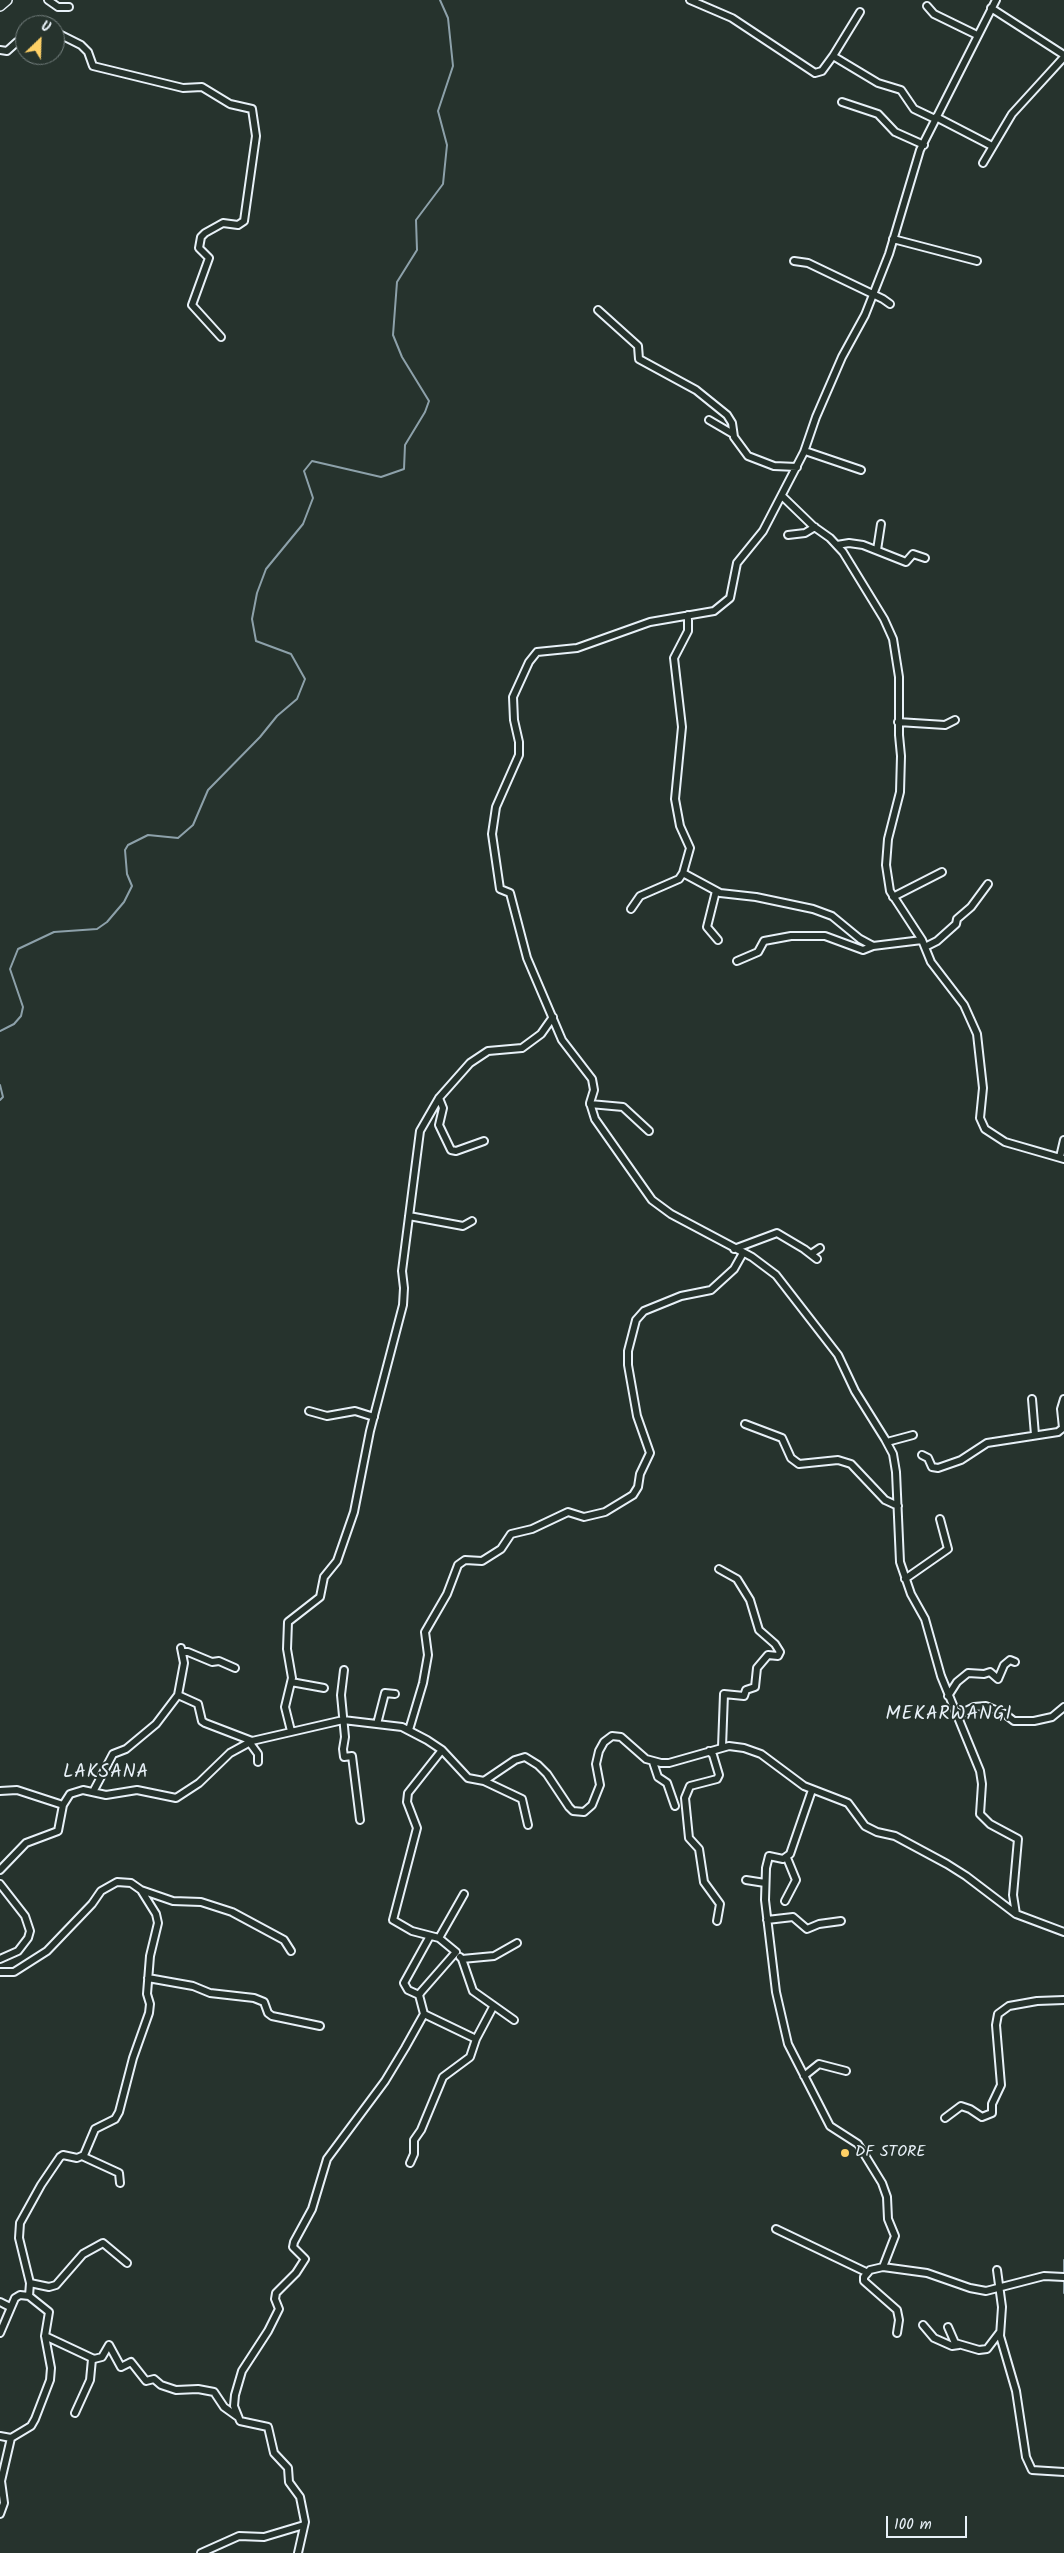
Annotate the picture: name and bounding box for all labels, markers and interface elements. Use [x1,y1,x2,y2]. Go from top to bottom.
north arrow [15,15,65,65]
text: U [37,15,54,39]
district label: MEKARWANGI [884,1705,1014,1727]
district label: LAKSANA [62,1763,150,1785]
place label: DF STORE [855,2143,926,2163]
marker: DF STORE [839,2147,851,2159]
scale bar [889,2506,970,2538]
text: 100 m [894,2513,932,2537]

